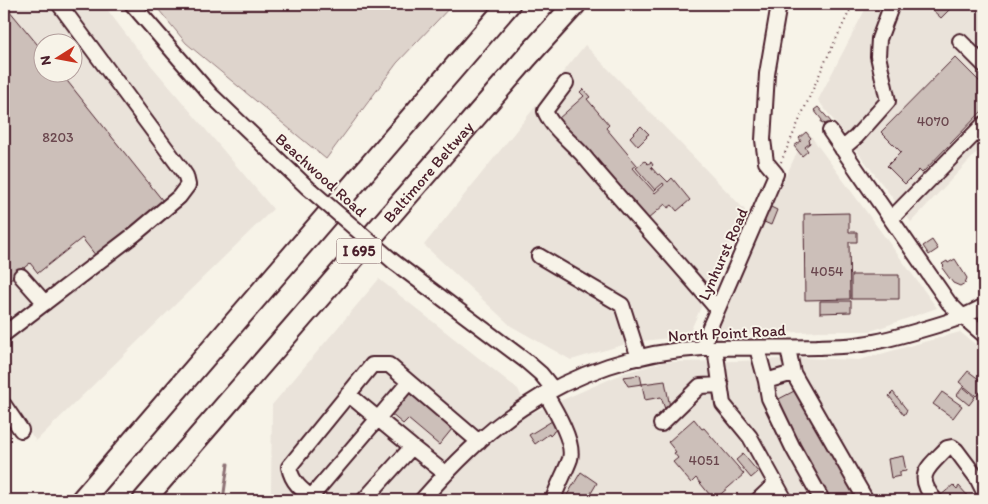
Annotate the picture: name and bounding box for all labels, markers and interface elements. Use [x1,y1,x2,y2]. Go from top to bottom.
north arrow [32,32,82,82]
text: N [36,54,55,67]
house number: 4070 [917,113,949,130]
street label: Baltimore Beltway [379,117,477,226]
house number: 8203 [42,129,74,146]
street label: Beachwood Road [272,129,371,221]
street label: Lynhurst Road [694,205,752,303]
road number: I 695 [336,238,382,264]
house number: 4054 [811,263,844,280]
street label: North Point Road [668,320,787,346]
house number: 4051 [689,452,720,469]

